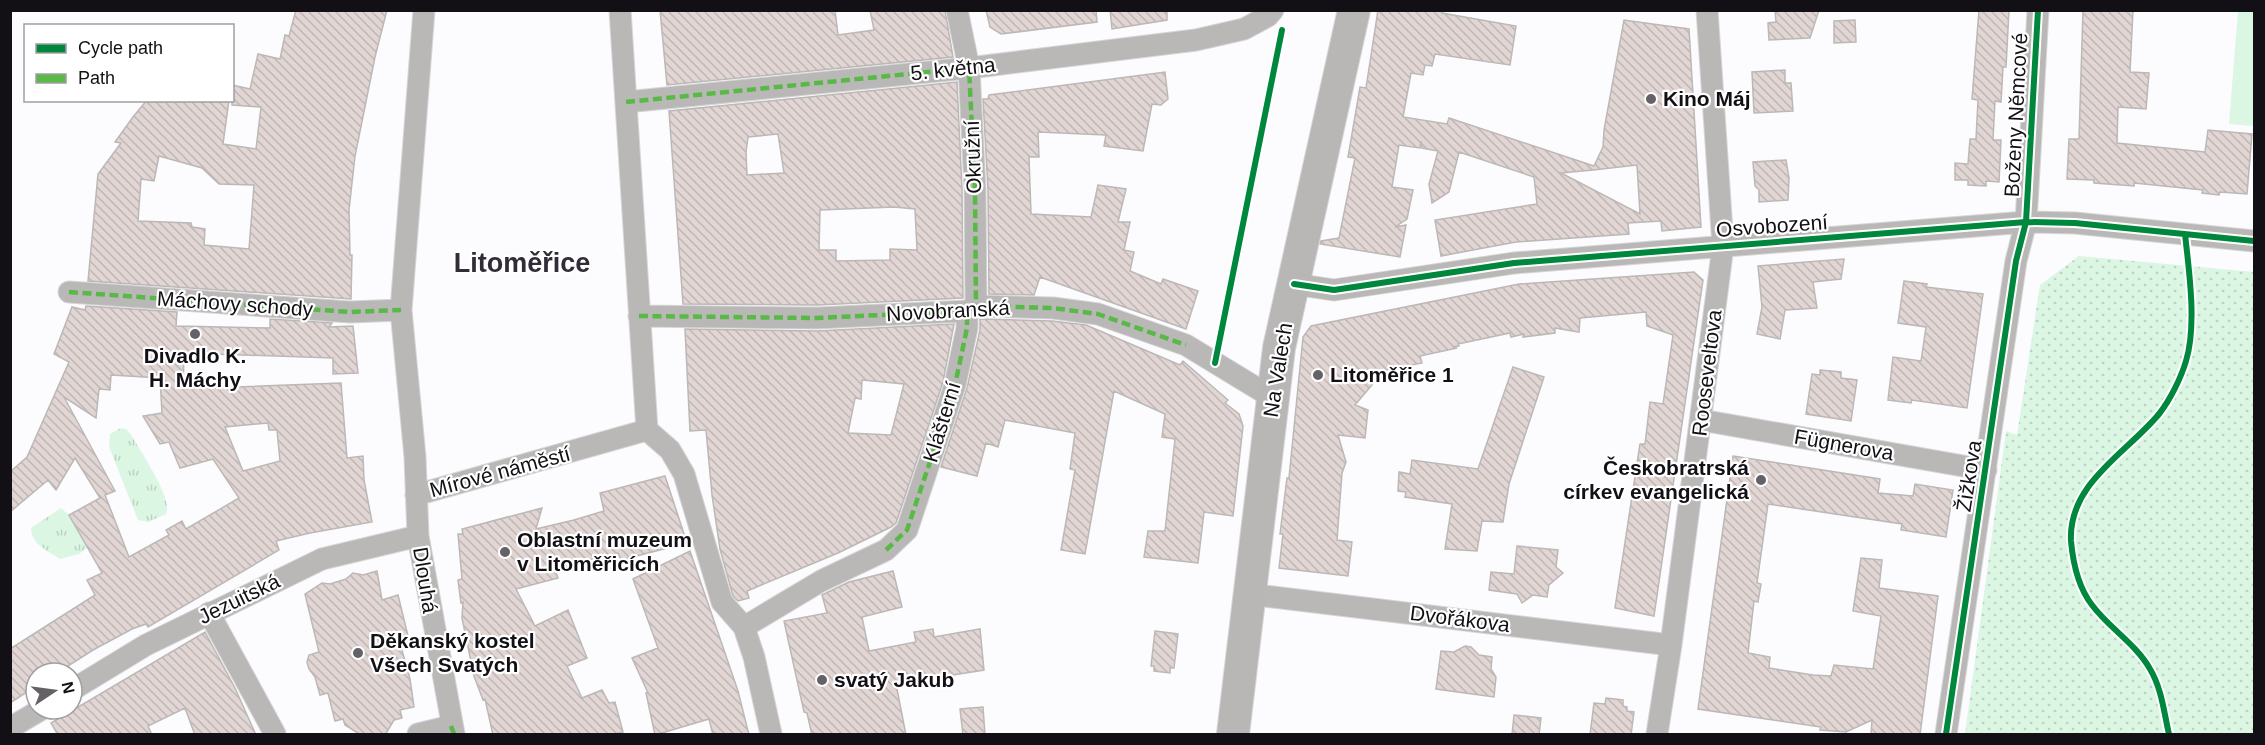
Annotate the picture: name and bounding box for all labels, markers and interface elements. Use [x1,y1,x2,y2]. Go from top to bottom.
legend [24,24,234,102]
street label: Boženy Němcové [2000,32,2031,198]
text: Cycle path [78,38,163,58]
street label: 5. května [909,53,997,84]
text: Path [78,68,115,88]
place label: Kino Máj [1663,87,1751,110]
marker: Kino Máj [1644,92,1658,106]
street label: Okružní [960,120,985,194]
street label: Osvobození [1715,210,1829,241]
district label: Litoměřice [454,248,590,278]
street label: Máchovy schody [156,287,314,320]
street label: Novobranská [886,296,1011,325]
street label: Rooseveltova [1687,308,1726,437]
street label: Na Valech [1259,321,1296,419]
marker: Divadlo K. H. Máchy [188,327,202,341]
place label: Divadlo K. H. Máchy [144,344,246,391]
place label: Litoměřice 1 [1330,363,1454,386]
marker: Litoměřice 1 [1311,368,1325,382]
street label: Klášterní [918,379,965,465]
street label: Fügnerova [1793,424,1896,465]
street label: Žižkova [1951,438,1986,513]
street label: Mírové náměstí [427,442,573,501]
place label: Českobratrská církev evangelická [1563,456,1749,503]
marker: Českobratrská církev evangelická [1754,473,1768,487]
place label: Oblastní muzeum v Litoměřicích [517,528,692,575]
street label: Dlouhá [409,545,442,615]
marker: Oblastní muzeum v Litoměřicích [498,545,512,559]
street label: Jezuitská [194,569,283,628]
street label: Dvořákova [1409,601,1512,636]
place label: Děkanský kostel Všech Svatých [370,629,535,676]
marker: Děkanský kostel Všech Svatých [351,646,365,660]
north arrow [24,661,84,721]
place label: svatý Jakub [834,668,954,691]
marker: svatý Jakub [815,673,829,687]
text: N [59,680,78,695]

